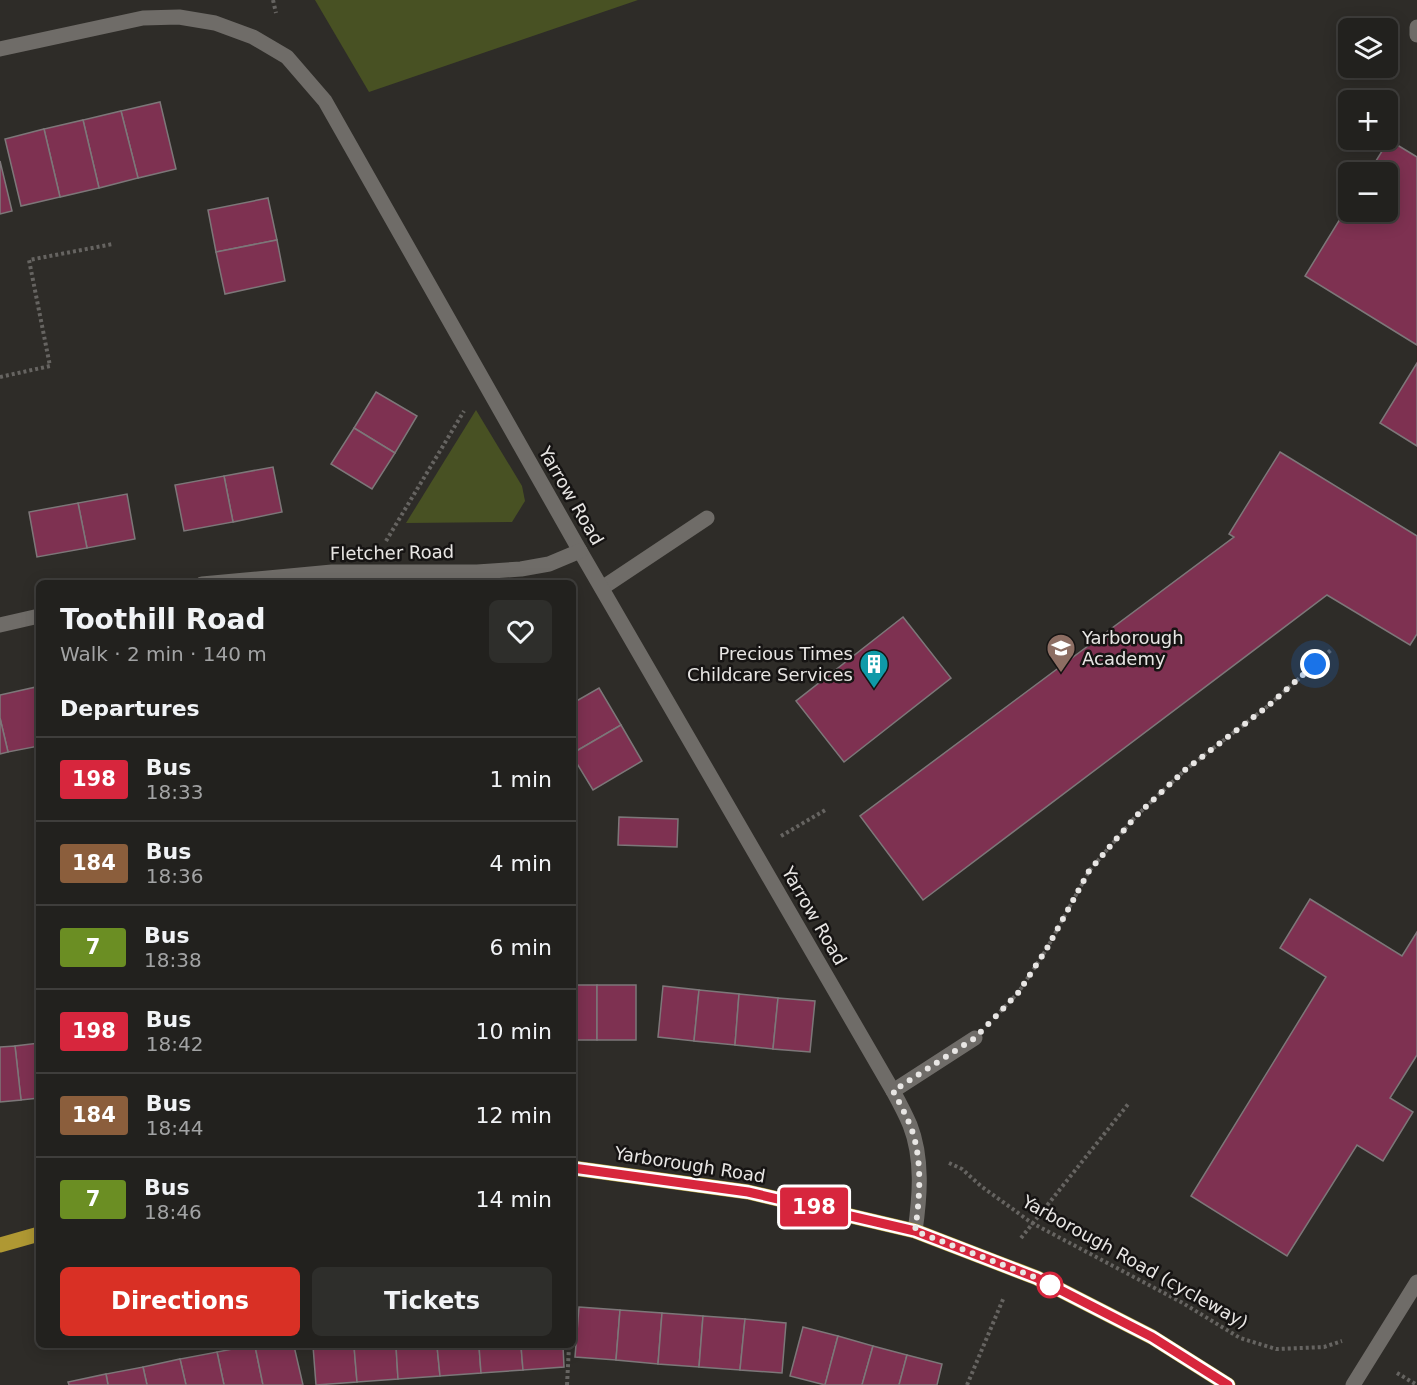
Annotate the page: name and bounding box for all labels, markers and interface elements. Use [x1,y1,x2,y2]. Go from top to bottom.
map controls [1338,18,1398,222]
button: layers [1338,18,1398,78]
button: + [1338,90,1398,150]
button: − [1338,162,1398,222]
street label: Yarrow Road [534,442,608,549]
street label: Fletcher Road [330,541,454,564]
button: heart [489,600,552,663]
text: Toothill Road [60,603,265,636]
place label: Yarborough Academy [1081,627,1184,669]
school or university icon: Yarborough Academy [1045,632,1077,674]
text: Walk · 2 min · 140 m [60,642,267,666]
place label: Precious Times Childcare Services [687,643,853,685]
building icon: Precious Times Childcare Services [858,648,890,690]
your location [1300,649,1330,679]
text: Departures [60,696,200,721]
text: Bus [146,755,191,780]
text: 198 [72,767,116,791]
text: 1 min [490,767,552,792]
text: 18:33 [146,780,203,804]
text: Bus [146,839,191,864]
text: 184 [72,851,116,875]
text: 4 min [490,851,552,876]
street label: Yarrow Road [777,862,851,969]
text: 18:36 [146,864,203,888]
text: Bus [144,923,190,948]
text: 7 [86,935,100,959]
text: 6 min [490,935,552,960]
text: 18:38 [144,948,202,972]
text: Bus [146,1007,191,1032]
text: 198 [72,1019,116,1043]
text: 10 min [476,1019,552,1044]
text: 18:42 [146,1032,203,1056]
text: Bus [146,1091,191,1116]
text: 184 [72,1103,116,1127]
text: 12 min [476,1103,552,1128]
text: 18:44 [146,1116,203,1140]
street label: Yarborough Road [612,1142,767,1187]
text: Bus [144,1175,190,1200]
text: 7 [86,1187,100,1211]
text: 14 min [476,1187,552,1212]
line badge: 198 [780,1188,848,1226]
street label: Yarborough Road (cycleway) [1018,1190,1252,1333]
text: 198 [792,1195,836,1219]
text: 18:46 [144,1200,202,1224]
button: Directions [60,1267,300,1336]
button: Tickets [312,1267,552,1336]
unlabelled marker [1037,1272,1063,1298]

